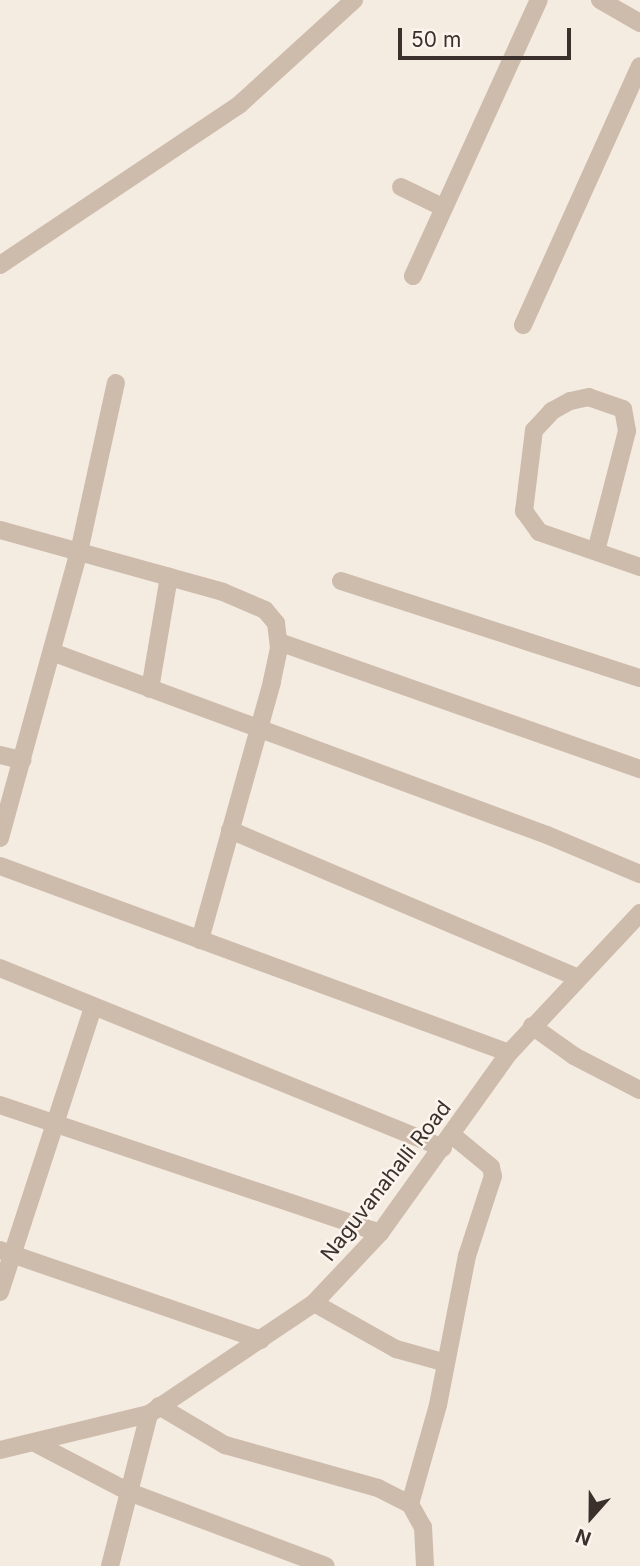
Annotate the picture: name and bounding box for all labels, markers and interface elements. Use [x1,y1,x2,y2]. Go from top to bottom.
scale bar [402,14,575,58]
text: 50 m [411,27,461,52]
street label: Naguvanahalli Road [316,1096,456,1266]
north arrow [556,1482,626,1552]
text: N [572,1524,594,1550]

